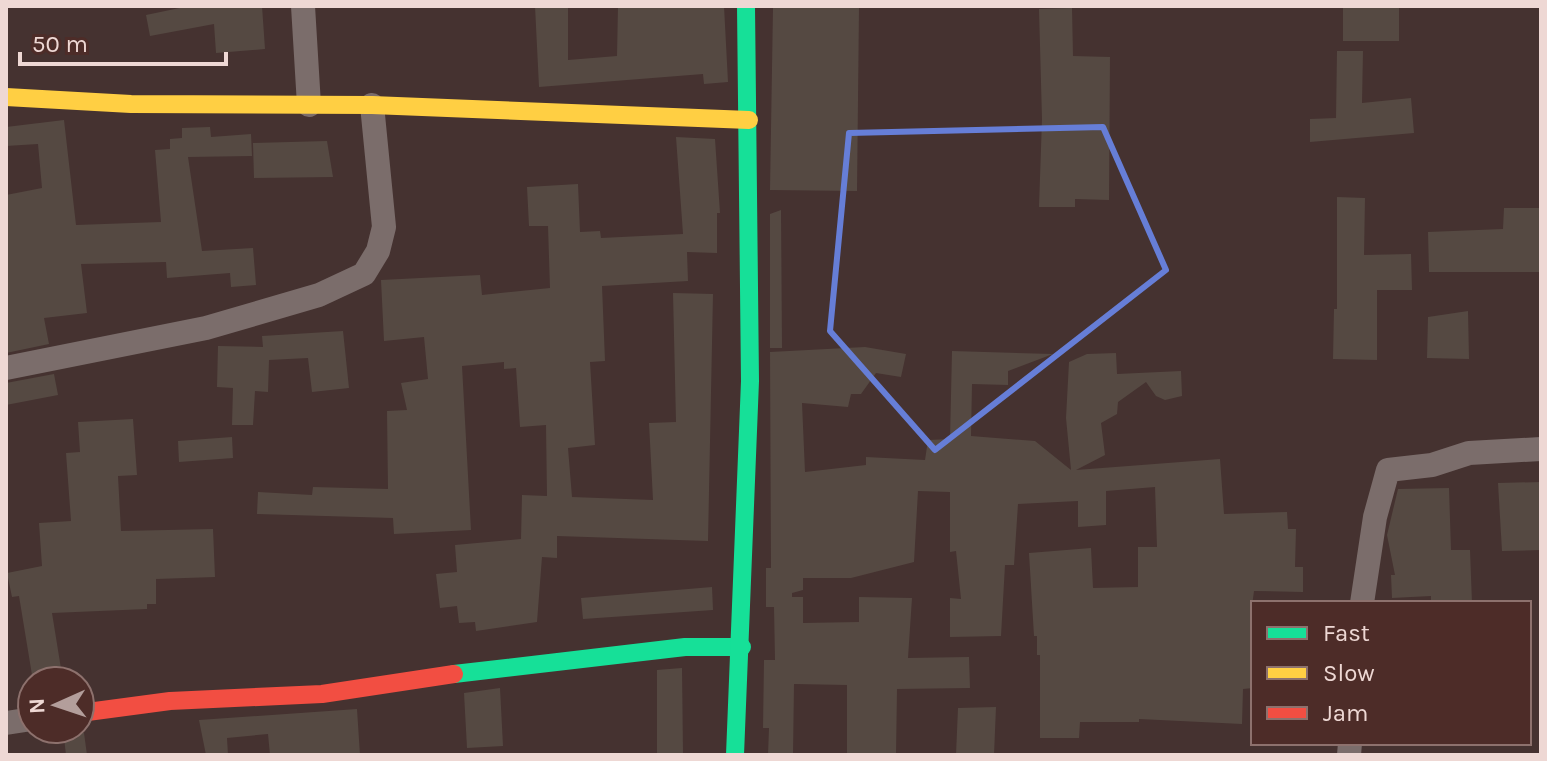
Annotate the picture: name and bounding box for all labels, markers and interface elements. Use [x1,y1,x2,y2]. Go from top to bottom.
scale bar [20,16,226,66]
text: 50 m [32,30,88,58]
legend [1251,601,1531,745]
text: Fast [1323,619,1370,647]
text: Slow [1323,659,1375,687]
north arrow [16,665,96,745]
text: N [24,697,50,715]
text: Jam [1323,699,1368,727]

